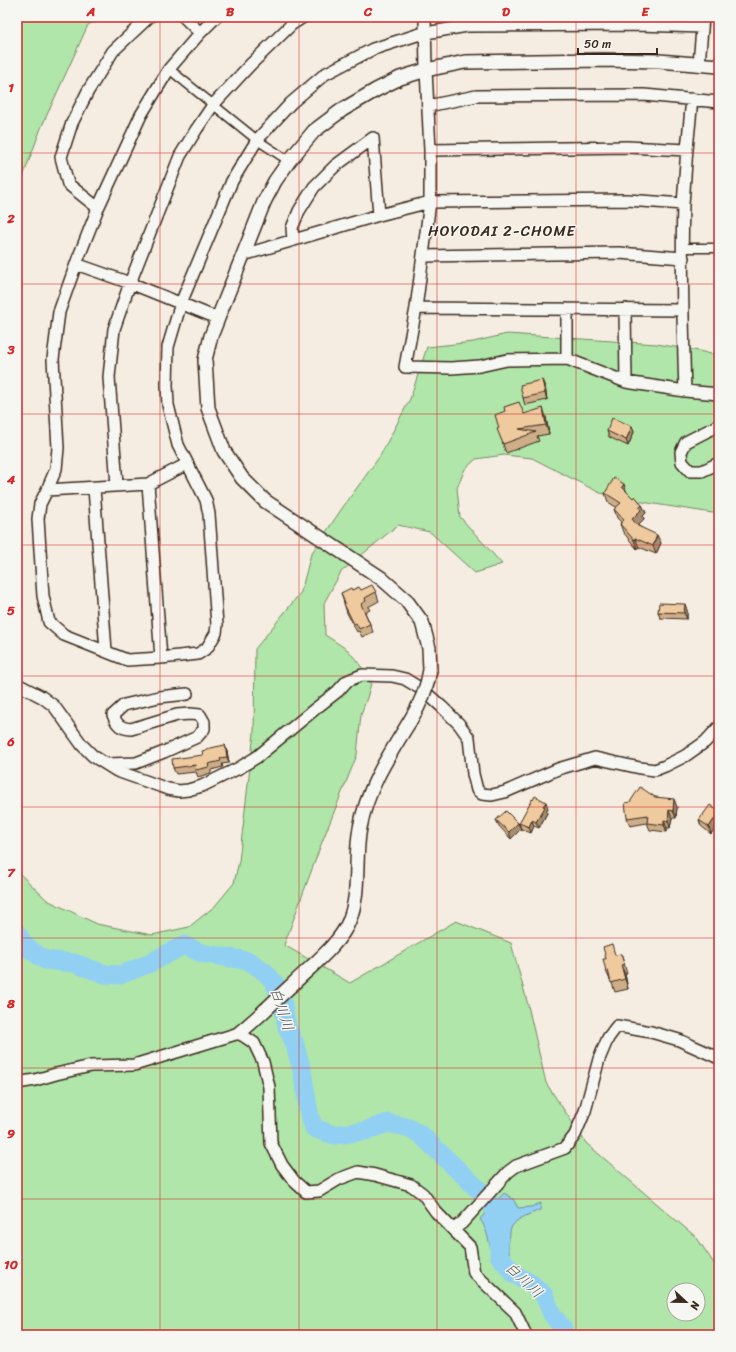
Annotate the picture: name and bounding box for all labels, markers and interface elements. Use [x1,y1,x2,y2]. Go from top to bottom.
text: A [86,0,95,23]
text: B [226,0,235,23]
text: C [363,0,373,23]
text: D [502,0,510,23]
text: E [641,0,650,23]
scale bar [578,30,657,56]
text: 50 m [584,33,611,55]
text: 1 [8,76,14,99]
text: 2 [6,207,15,230]
district label: HOYODAI 2-CHOME [428,218,577,244]
text: 3 [6,338,15,361]
text: 4 [6,468,16,491]
text: 5 [7,599,15,622]
text: 6 [6,730,15,753]
text: 7 [7,861,16,884]
water label: 白川川 [263,984,301,1034]
text: 8 [6,992,15,1015]
text: 9 [7,1122,15,1145]
text: 10 [4,1253,18,1276]
water label: 白川川 [499,1255,549,1305]
north arrow [666,1282,706,1322]
text: N [684,1298,705,1313]

